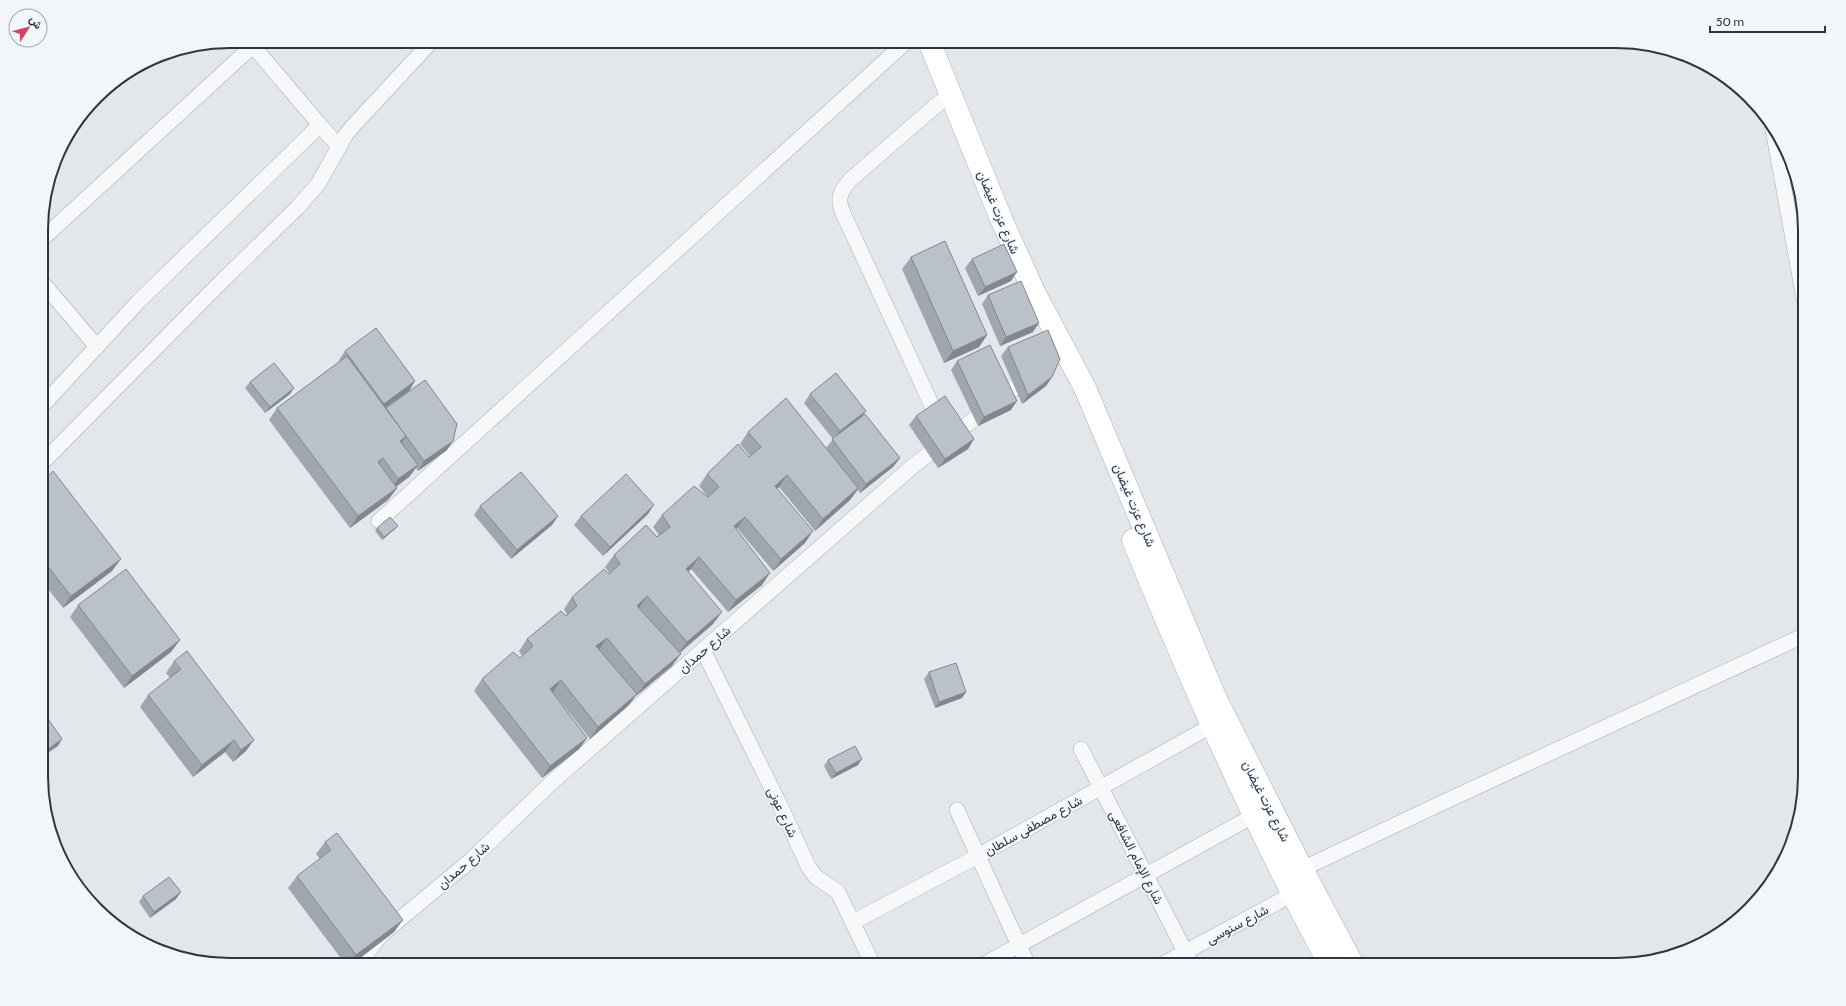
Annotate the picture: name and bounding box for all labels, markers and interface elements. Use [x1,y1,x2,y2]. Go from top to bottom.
north arrow [8,8,48,48]
scale bar [1710,8,1825,34]
text: ش [27,13,46,32]
text: 50 m [1716,14,1744,29]
street label: شارع عزت غيضان [972,168,1024,257]
street label: شارع عزت غيضان [1108,461,1160,550]
street label: شارع حمدان [675,622,735,678]
street label: شارع عزت غيضان [1238,758,1294,845]
street label: شارع عونى [763,784,802,841]
street label: شارع مصطفى سلطان [981,792,1086,860]
street label: شارع الإمام الشافعى [1105,807,1168,908]
street label: شارع حمدان [434,838,494,894]
street label: شارع سنوسى [1203,901,1272,949]

